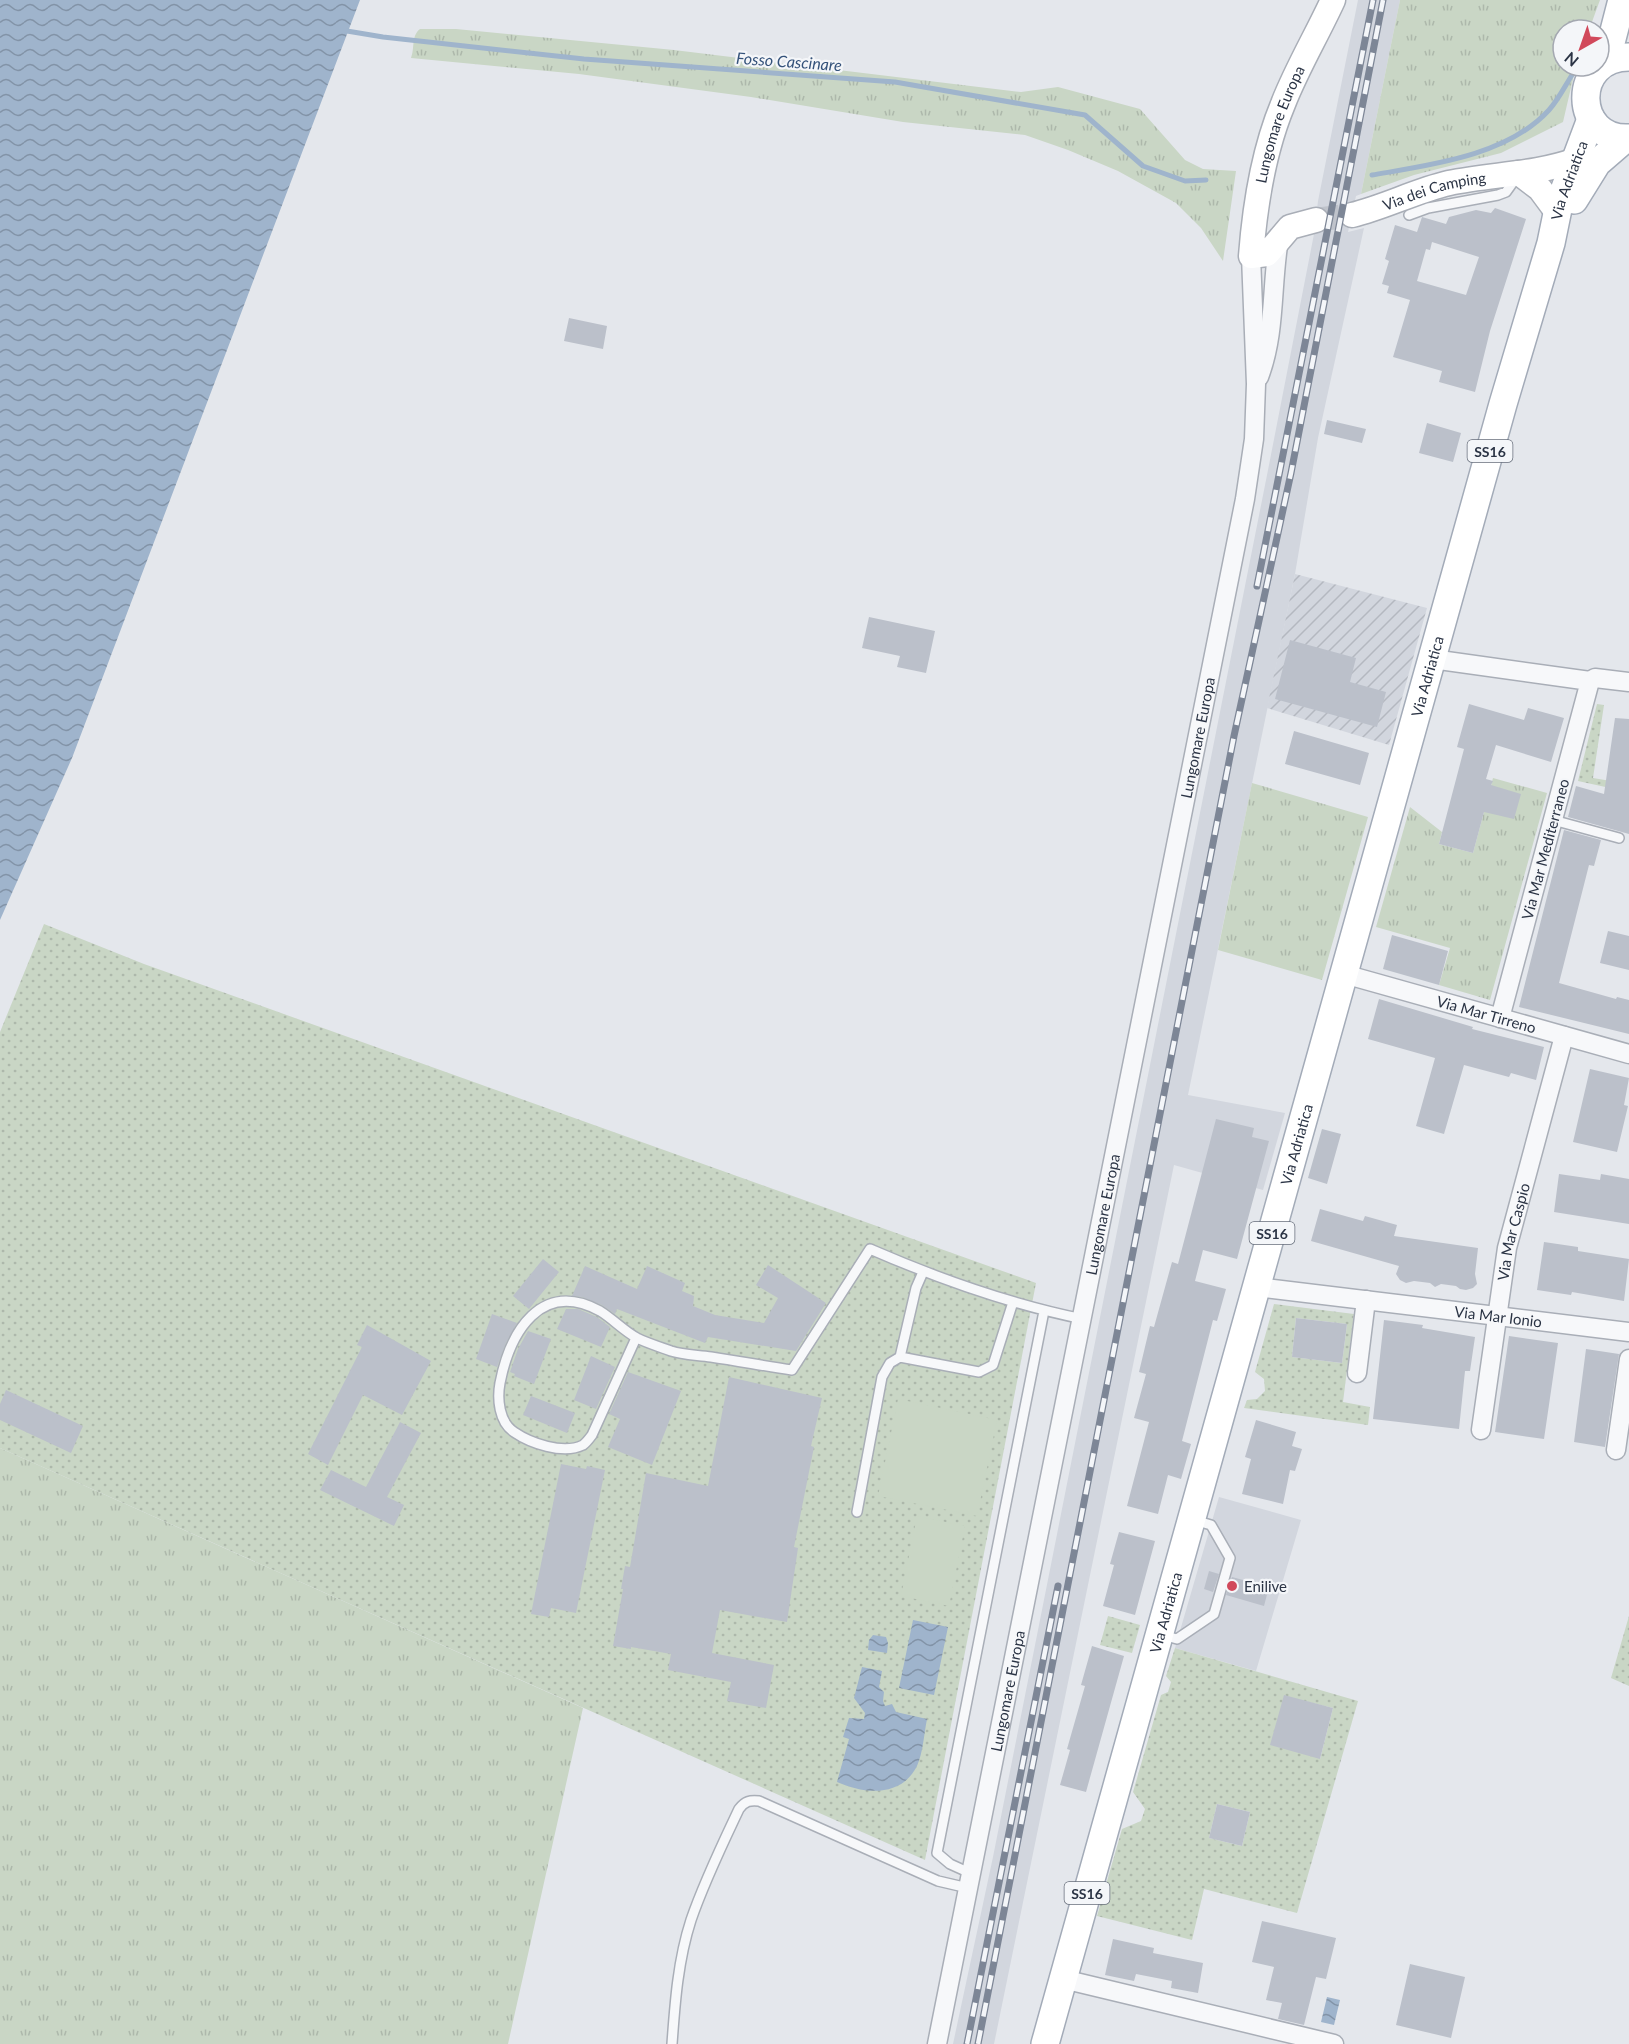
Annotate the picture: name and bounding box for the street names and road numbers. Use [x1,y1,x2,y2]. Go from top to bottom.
street label: Lungomare Europa [1251,63,1308,184]
street label: Via Adriatica [1547,138,1591,222]
street label: Via dei Camping [1380,168,1487,214]
road number: SS16 [1468,440,1512,462]
street label: Via Adriatica [1407,634,1447,719]
street label: Lungomare Europa [1177,676,1218,800]
street label: Via Mar Mediterraneo [1518,777,1572,921]
street label: Via Mar Tirreno [1435,991,1538,1037]
street label: Via Adriatica [1276,1102,1316,1187]
street label: Lungomare Europa [1082,1152,1123,1277]
street label: Via Mar Caspio [1493,1181,1533,1282]
road number: SS16 [1250,1222,1294,1244]
street label: Via Mar Ionio [1453,1302,1543,1330]
street label: Via Adriatica [1146,1570,1185,1655]
street label: Lungomare Europa [987,1629,1028,1753]
road number: SS16 [1064,1882,1110,1904]

